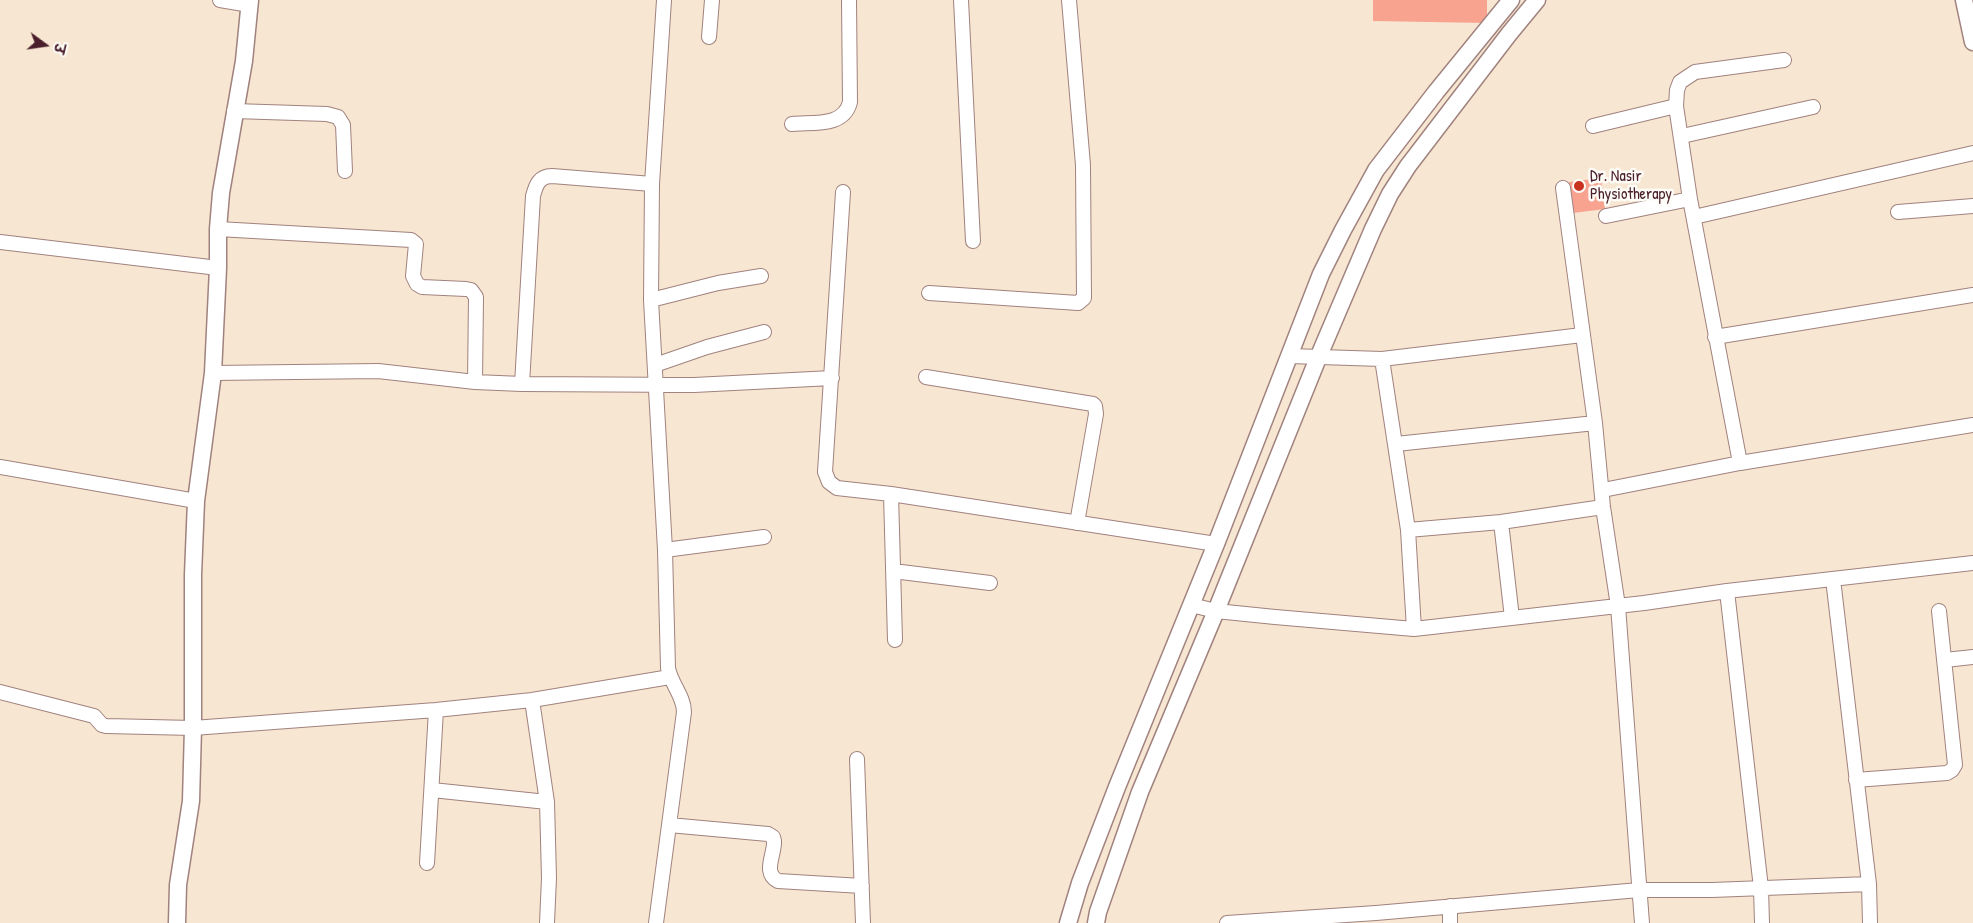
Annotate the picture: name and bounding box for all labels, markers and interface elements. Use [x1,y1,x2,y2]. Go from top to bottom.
north arrow [20,20,70,70]
text: उ [50,42,70,56]
place label: Dr. Nasir Physiotherapy [1590,167,1672,205]
marker: Dr. Nasir Physiotherapy [1572,179,1586,193]

